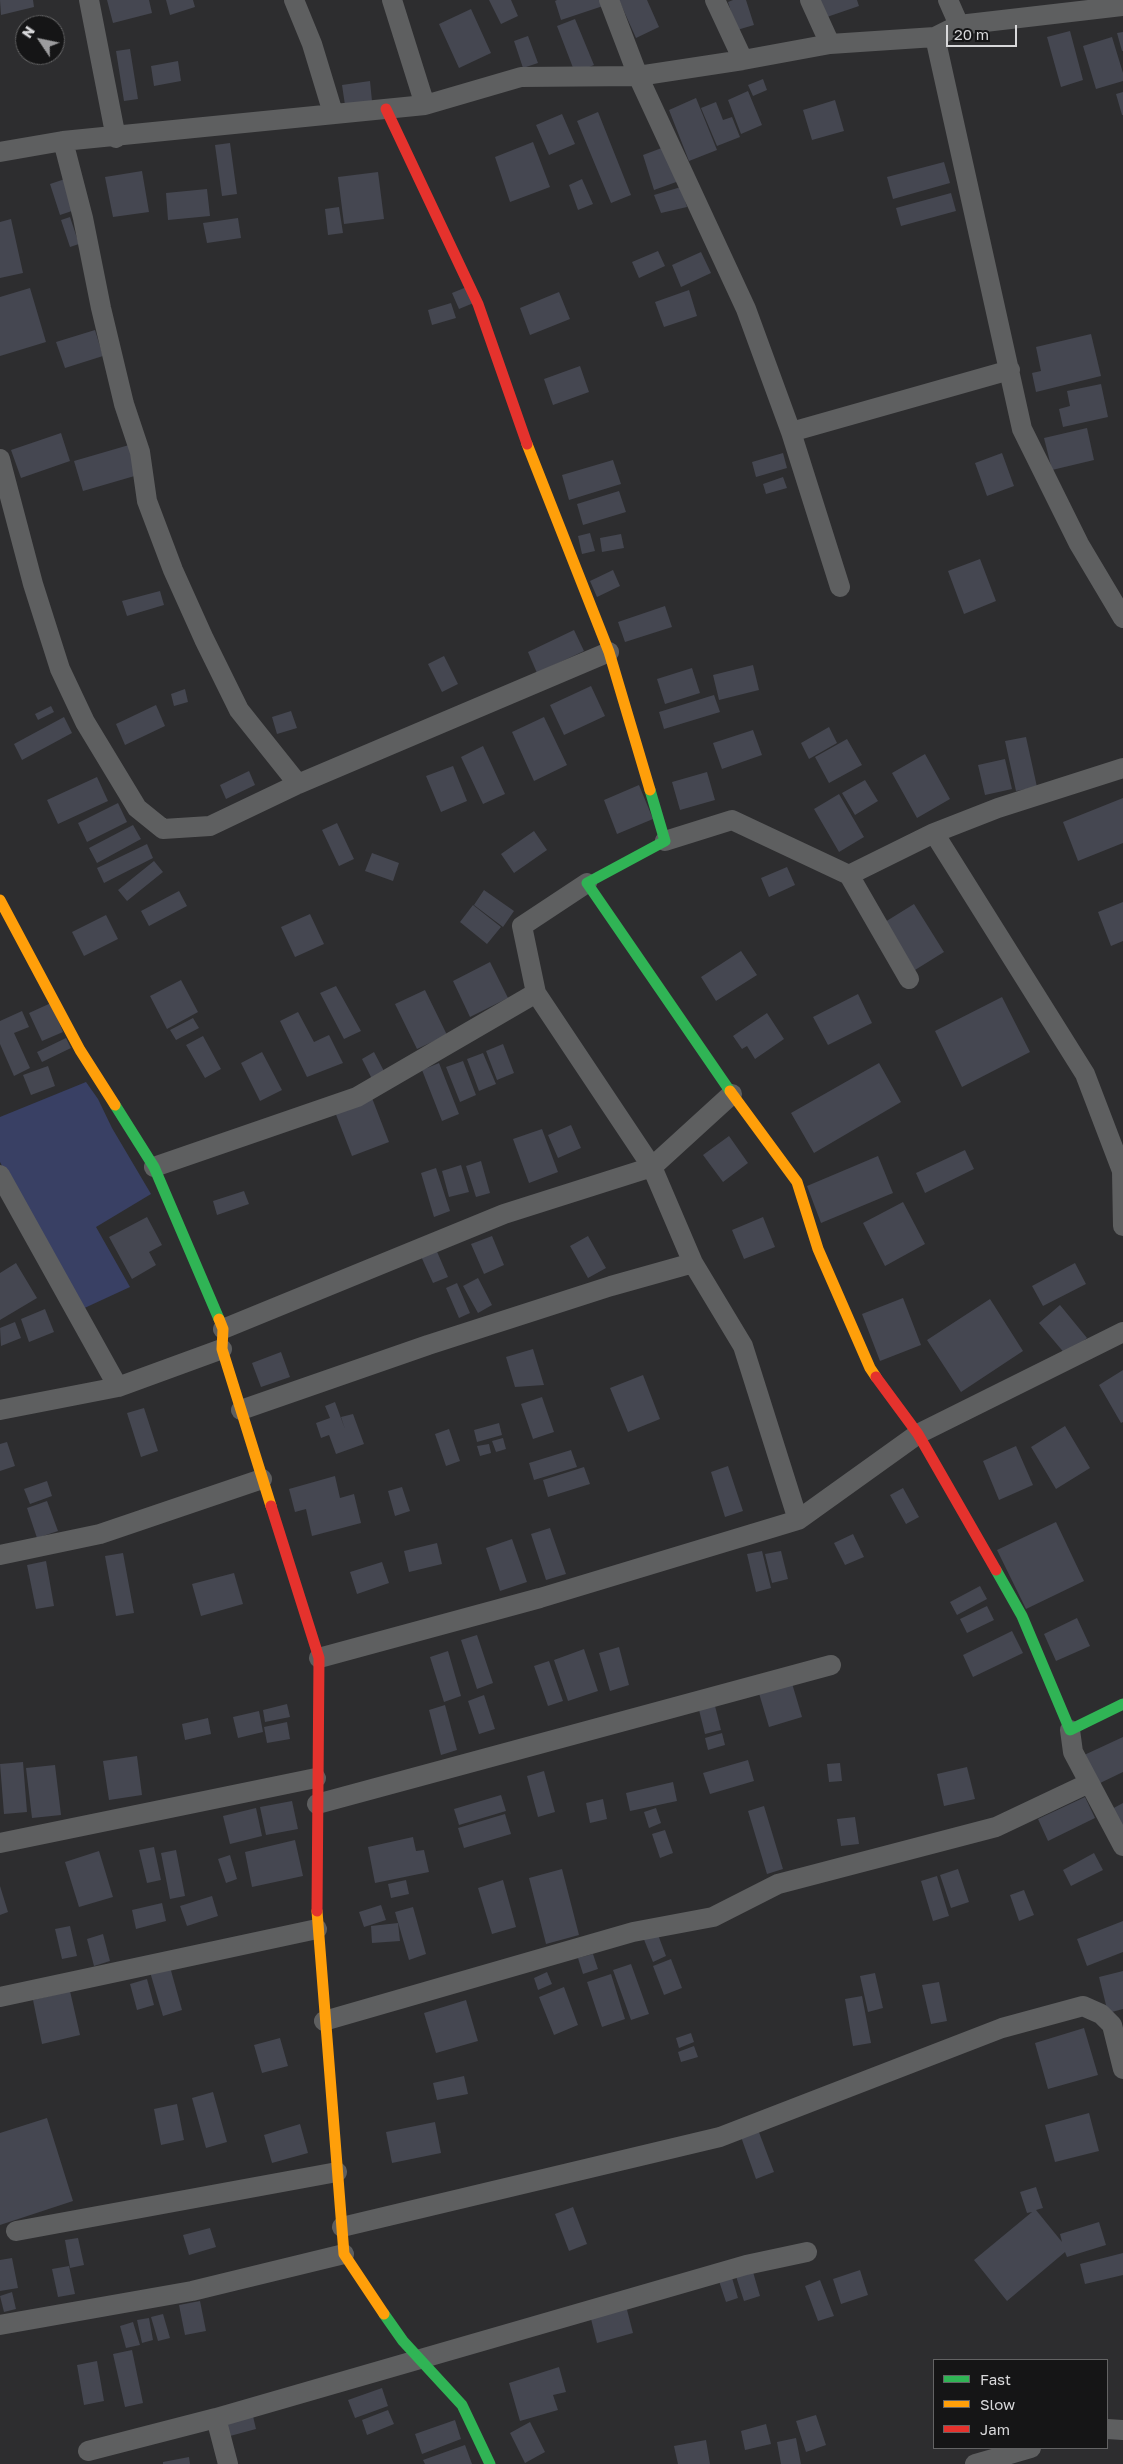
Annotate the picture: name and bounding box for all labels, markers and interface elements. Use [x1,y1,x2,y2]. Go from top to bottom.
north arrow [15,15,65,65]
scale bar [948,15,1019,47]
text: N [18,23,38,41]
text: 20 m [954,25,989,43]
legend [933,2359,1108,2449]
text: Fast [980,2370,1011,2388]
text: Slow [980,2395,1015,2413]
text: Jam [980,2420,1010,2438]

